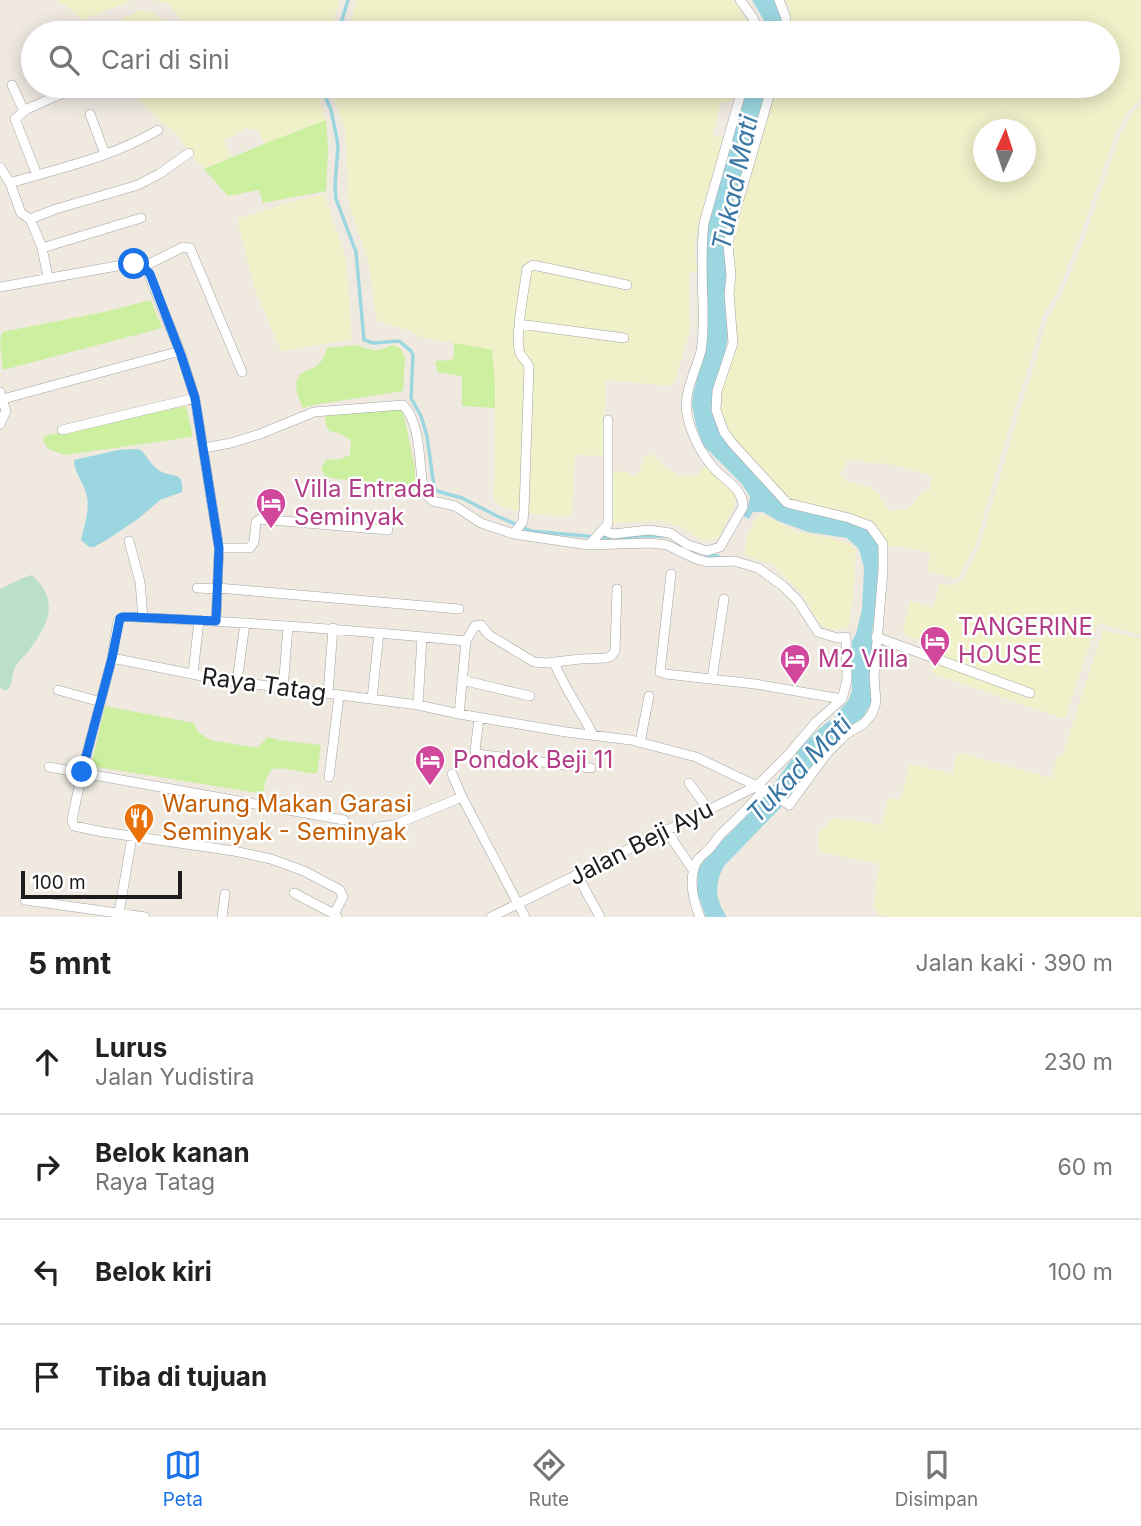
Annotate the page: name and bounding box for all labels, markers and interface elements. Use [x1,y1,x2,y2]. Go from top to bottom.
search box [21,21,1120,98]
icon: search [45,41,83,79]
text: Cari di sini [101,44,230,75]
water label: Tukad Mati [705,112,764,253]
north arrow [973,119,1036,182]
route start [118,248,149,279]
place label: Villa Entrada Seminyak [294,474,435,531]
hotel icon: Villa Entrada Seminyak [254,486,288,530]
place label: TANGERINE HOUSE [958,612,1093,669]
hotel icon: TANGERINE HOUSE [918,624,952,668]
hotel icon: M2 Villa [778,642,812,686]
place label: M2 Villa [818,644,909,673]
street label: Raya Tatag [200,661,328,708]
water label: Tukad Mati [740,708,858,829]
hotel icon: Pondok Beji 11 [413,743,447,787]
place label: Pondok Beji 11 [453,745,613,774]
route end [66,756,97,787]
place label: Warung Makan Garasi Seminyak - Seminyak [162,789,412,846]
street label: Jalan Beji Ayu [564,794,718,891]
restaurant icon: Warung Makan Garasi Seminyak - Seminyak [122,801,156,845]
scale bar [21,868,182,900]
text: 100 m [32,871,86,894]
text: 5 mnt [28,945,111,981]
text: Jalan kaki · 390 m [916,949,1113,977]
text: Lurus [95,1032,167,1063]
icon: ahead [28,1043,66,1081]
text: 230 m [1044,1048,1113,1076]
text: Jalan Yudistira [95,1063,254,1091]
text: Belok kanan [95,1137,250,1168]
icon: right [28,1148,66,1186]
text: 60 m [1058,1153,1113,1181]
text: Raya Tatag [95,1168,215,1196]
icon: left [28,1253,66,1291]
text: Belok kiri [95,1256,212,1287]
text: 100 m [1048,1258,1113,1286]
icon: arrive [28,1358,66,1396]
text: Tiba di tujuan [95,1361,267,1392]
tab: Peta [163,1446,203,1511]
tab: Rute [529,1446,569,1511]
tab: Disimpan [895,1446,978,1511]

